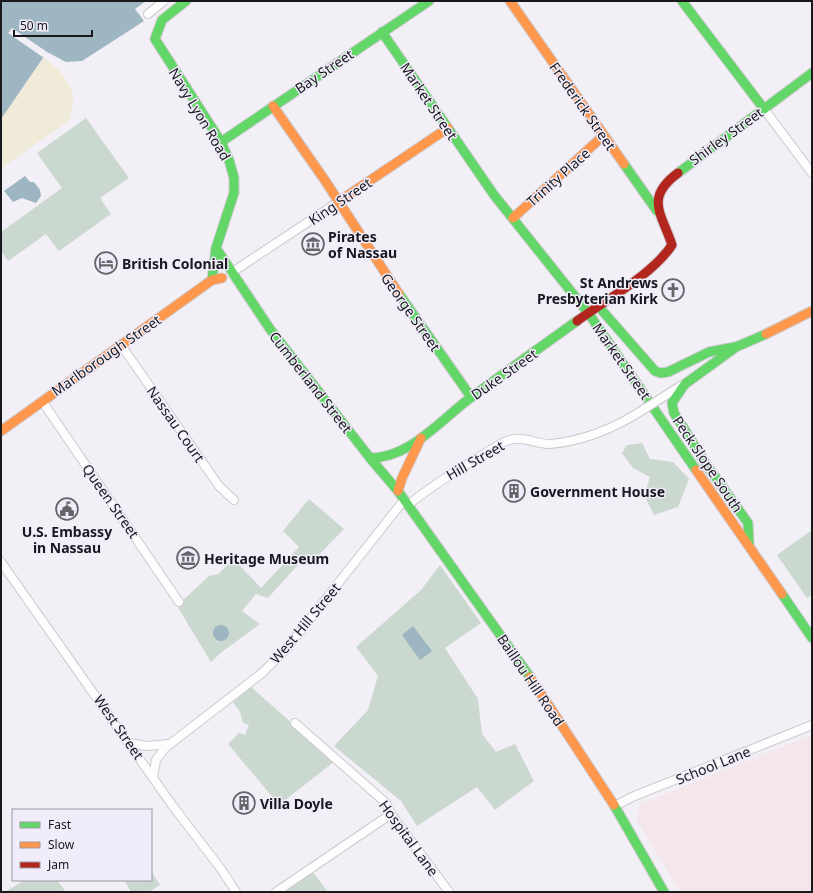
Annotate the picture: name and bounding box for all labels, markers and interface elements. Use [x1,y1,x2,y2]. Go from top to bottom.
scale bar [14,12,92,38]
text: 50 m [20,17,48,34]
street label: Bay Street [291,44,357,98]
street label: Frederick Street [546,58,620,154]
street label: Market Street [396,59,462,143]
street label: Navy Lyon Road [165,64,235,164]
street label: Shirley Street [685,103,767,169]
street label: Trinity Place [522,143,594,211]
street label: King Street [305,173,375,229]
place label: Pirates of Nassau [328,227,397,262]
museum icon: Pirates of Nassau [300,231,326,257]
hotel icon: British Colonial [93,250,119,276]
place label: British Colonial [122,254,228,273]
street label: George Street [377,269,445,355]
place label: St Andrews Presbyterian Kirk [537,273,658,308]
church icon: St Andrews Presbyterian Kirk [660,277,686,303]
street label: Marlborough Street [47,310,165,400]
street label: Market Street [589,319,655,403]
street label: Cumberland Street [265,327,357,437]
street label: Duke Street [467,344,541,404]
street label: Nassau Court [143,382,209,466]
street label: Peck Slope South [669,412,747,516]
street label: Hill Street [443,436,507,484]
street label: Queen Street [78,460,144,542]
building icon: Government House [501,478,527,504]
place label: Government House [530,482,665,501]
public building icon: U.S. Embassy in Nassau [54,496,80,522]
place label: U.S. Embassy in Nassau [22,522,112,557]
museum icon: Heritage Museum [175,545,201,571]
place label: Heritage Museum [204,549,329,568]
street label: West Hill Street [266,579,344,667]
street label: Baillou Hill Road [493,630,569,730]
street label: West Street [90,691,148,763]
street label: School Lane [673,741,753,789]
building icon: Villa Doyle [231,790,257,816]
place label: Villa Doyle [260,794,333,813]
street label: Hospital Lane [375,796,443,880]
legend [12,809,152,881]
text: Fast [48,816,72,833]
text: Slow [48,836,75,853]
text: Jam [47,856,69,873]

